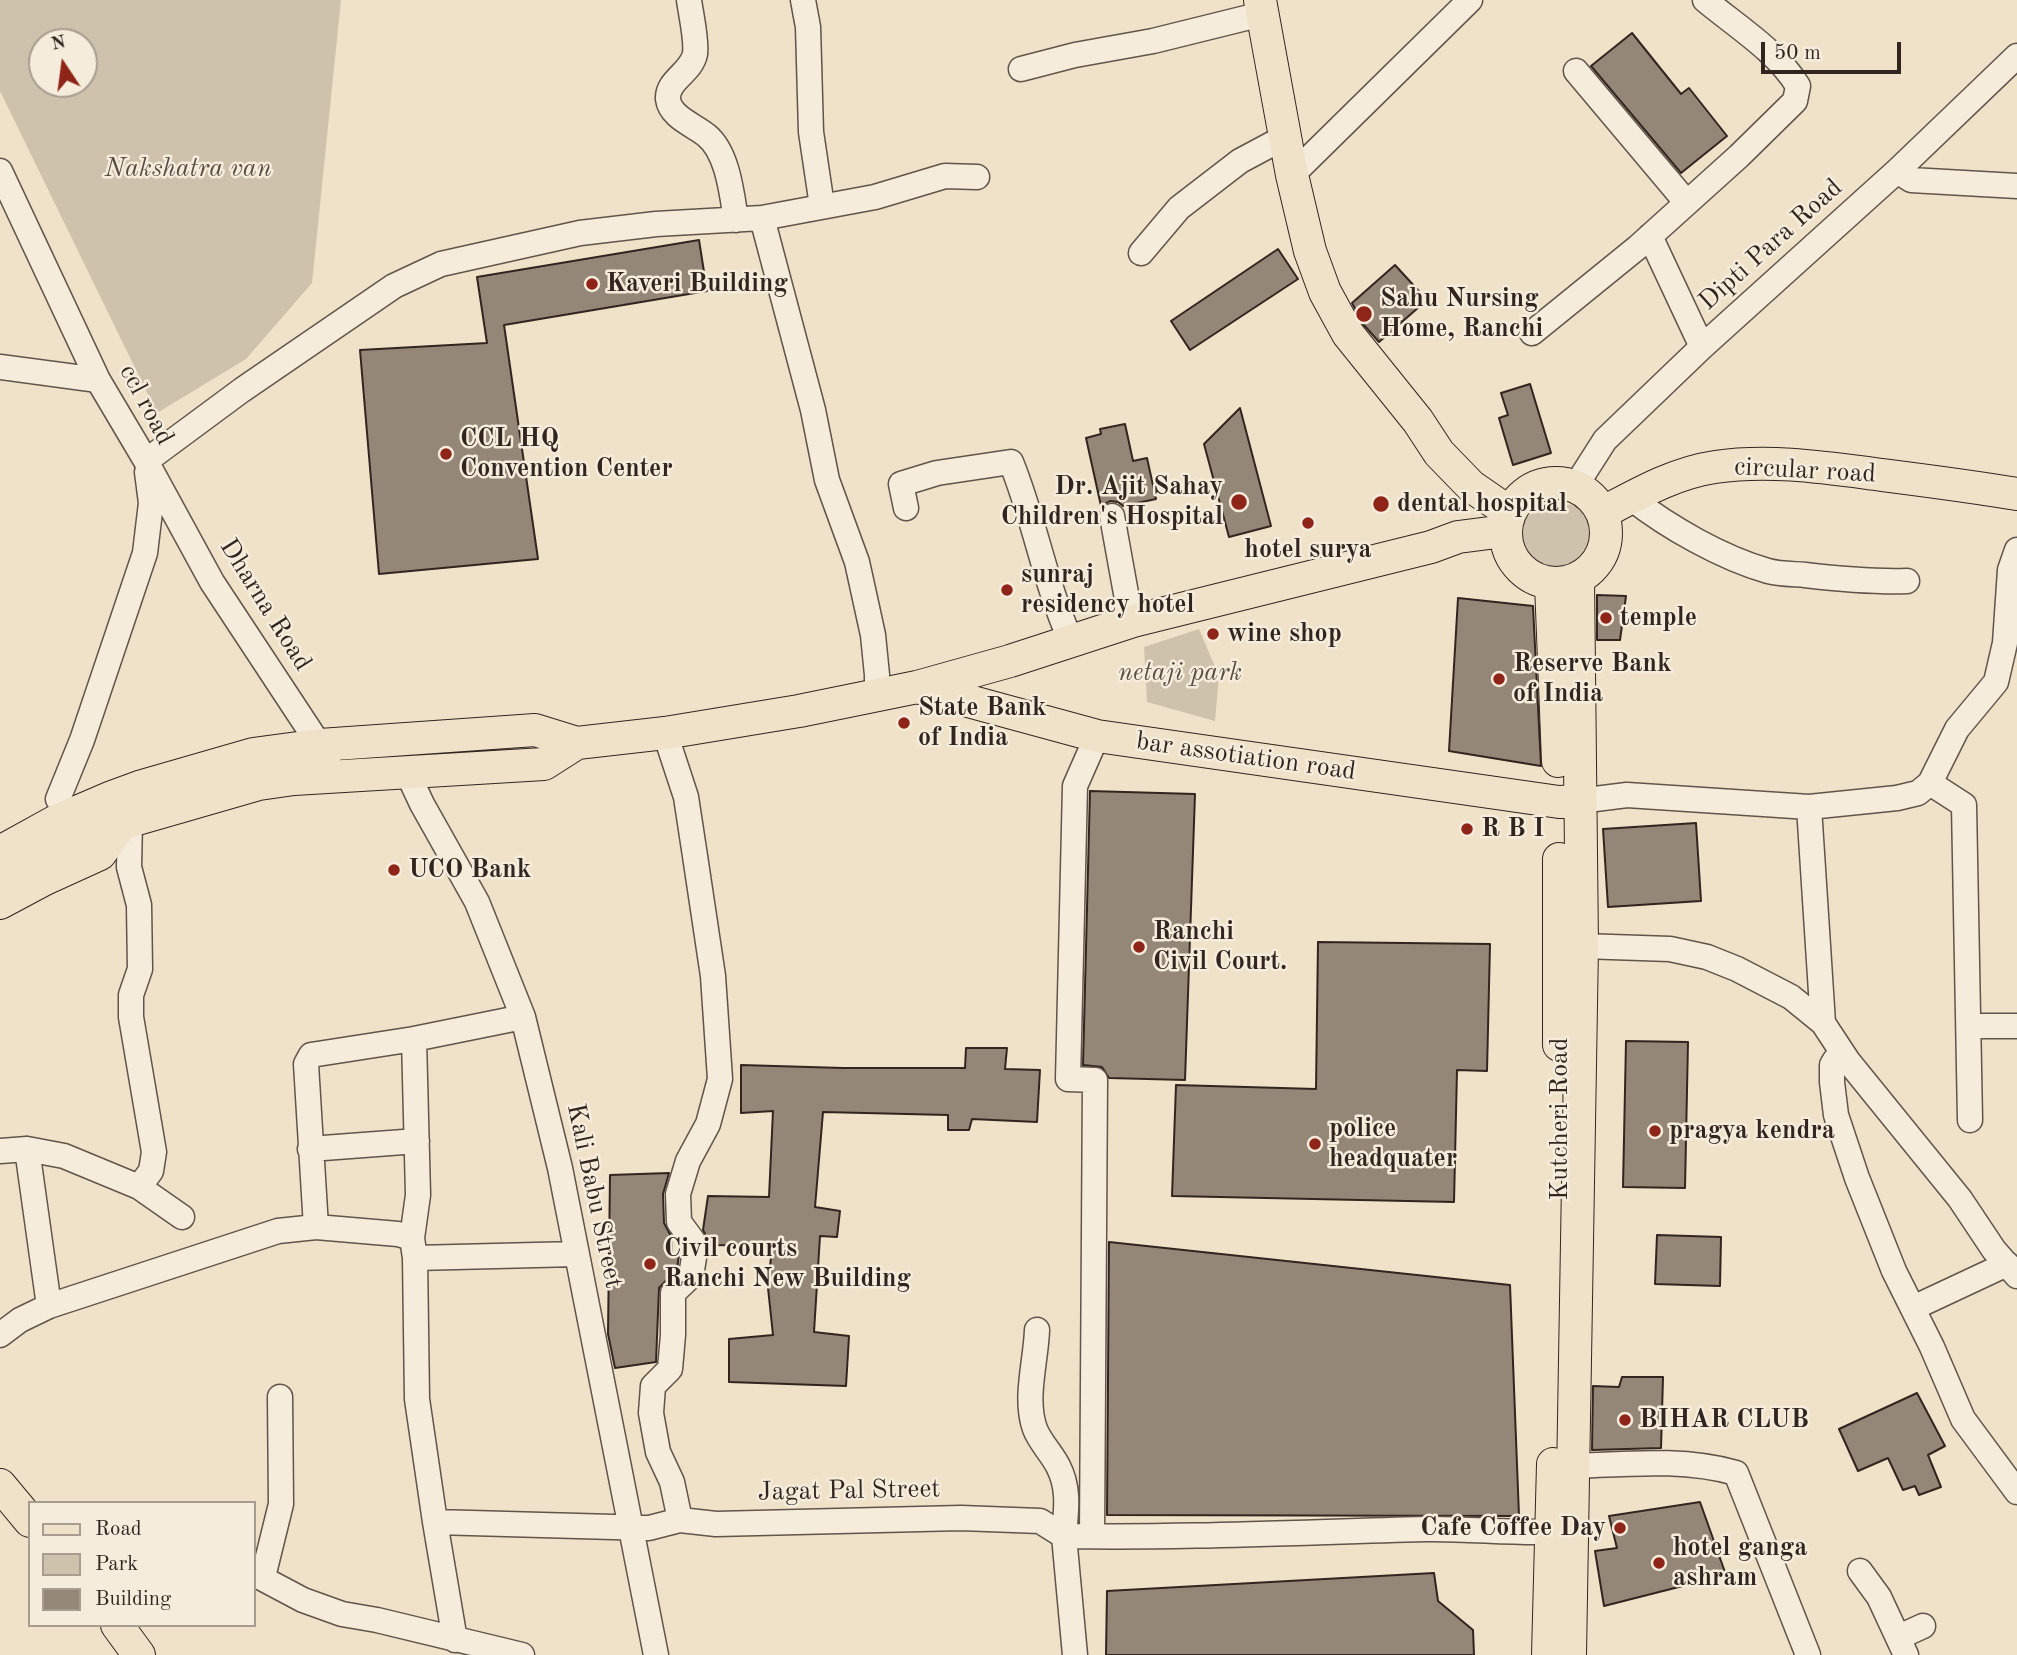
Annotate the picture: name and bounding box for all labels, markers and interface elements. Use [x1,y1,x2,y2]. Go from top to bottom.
north arrow [28,28,98,98]
scale bar [1765,28,1905,72]
text: N [49,33,68,55]
text: 50 m [1774,43,1821,64]
park label: Nakshatra van [104,153,272,185]
street label: Dipti Para Road [1693,172,1849,318]
place label: Kaveri Building [606,268,788,300]
marker: Kaveri Building [584,276,600,292]
place label: Sahu Nursing Home, Ranchi [1380,283,1543,344]
marker: Sahu Nursing Home, Ranchi [1354,304,1374,324]
street label: ccl road [112,359,180,451]
place label: CCL HQ Convention Center [460,423,673,485]
marker: CCL HQ Convention Center [438,446,454,462]
street label: circular road [1733,452,1877,490]
place label: Dr. Ajit Sahay Children's Hospital [1001,471,1223,532]
place label: dental hospital [1397,488,1567,520]
marker: Dr. Ajit Sahay Children's Hospital [1229,492,1249,512]
marker: dental hospital [1371,494,1391,514]
marker: hotel surya [1300,515,1316,531]
street label: Dharna Road [212,533,318,677]
place label: hotel surya [1244,534,1372,566]
place label: sunraj residency hotel [1021,559,1195,620]
marker: sunraj residency hotel [999,582,1015,598]
place label: temple [1620,602,1697,634]
marker: temple [1598,610,1614,626]
place label: wine shop [1227,618,1342,650]
marker: wine shop [1205,626,1221,642]
place label: Reserve Bank of India [1513,648,1672,710]
park label: netaji park [1118,657,1242,689]
marker: Reserve Bank of India [1491,671,1507,687]
place label: State Bank of India [918,692,1046,754]
marker: State Bank of India [896,715,912,731]
street label: bar assotiation road [1134,726,1358,788]
place label: R B I [1481,813,1544,845]
marker: R B I [1459,821,1475,837]
place label: UCO Bank [408,854,531,886]
marker: UCO Bank [386,862,402,878]
place label: Ranchi Civil Court. [1153,916,1287,978]
marker: Ranchi Civil Court. [1131,939,1147,955]
street label: Kutcheri Road [1544,1038,1576,1200]
street label: Kali Babu Street [559,1101,629,1291]
place label: police headquater [1329,1113,1457,1174]
place label: pragya kendra [1669,1115,1835,1147]
marker: pragya kendra [1647,1123,1663,1139]
marker: police headquater [1307,1136,1323,1152]
place label: Civil courts Ranchi New Building [664,1233,911,1294]
marker: Civil courts Ranchi New Building [642,1256,658,1272]
place label: BIHAR CLUB [1639,1404,1809,1436]
marker: BIHAR CLUB [1617,1412,1633,1428]
street label: Jagat Pal Street [757,1474,941,1508]
legend [28,1501,256,1627]
place label: Cafe Coffee Day [1420,1512,1606,1544]
text: Road [95,1519,142,1540]
marker: Cafe Coffee Day [1612,1520,1628,1536]
place label: hotel ganga ashram [1673,1532,1807,1594]
text: Park [95,1554,138,1575]
marker: hotel ganga ashram [1651,1555,1667,1571]
text: Building [95,1589,171,1610]

